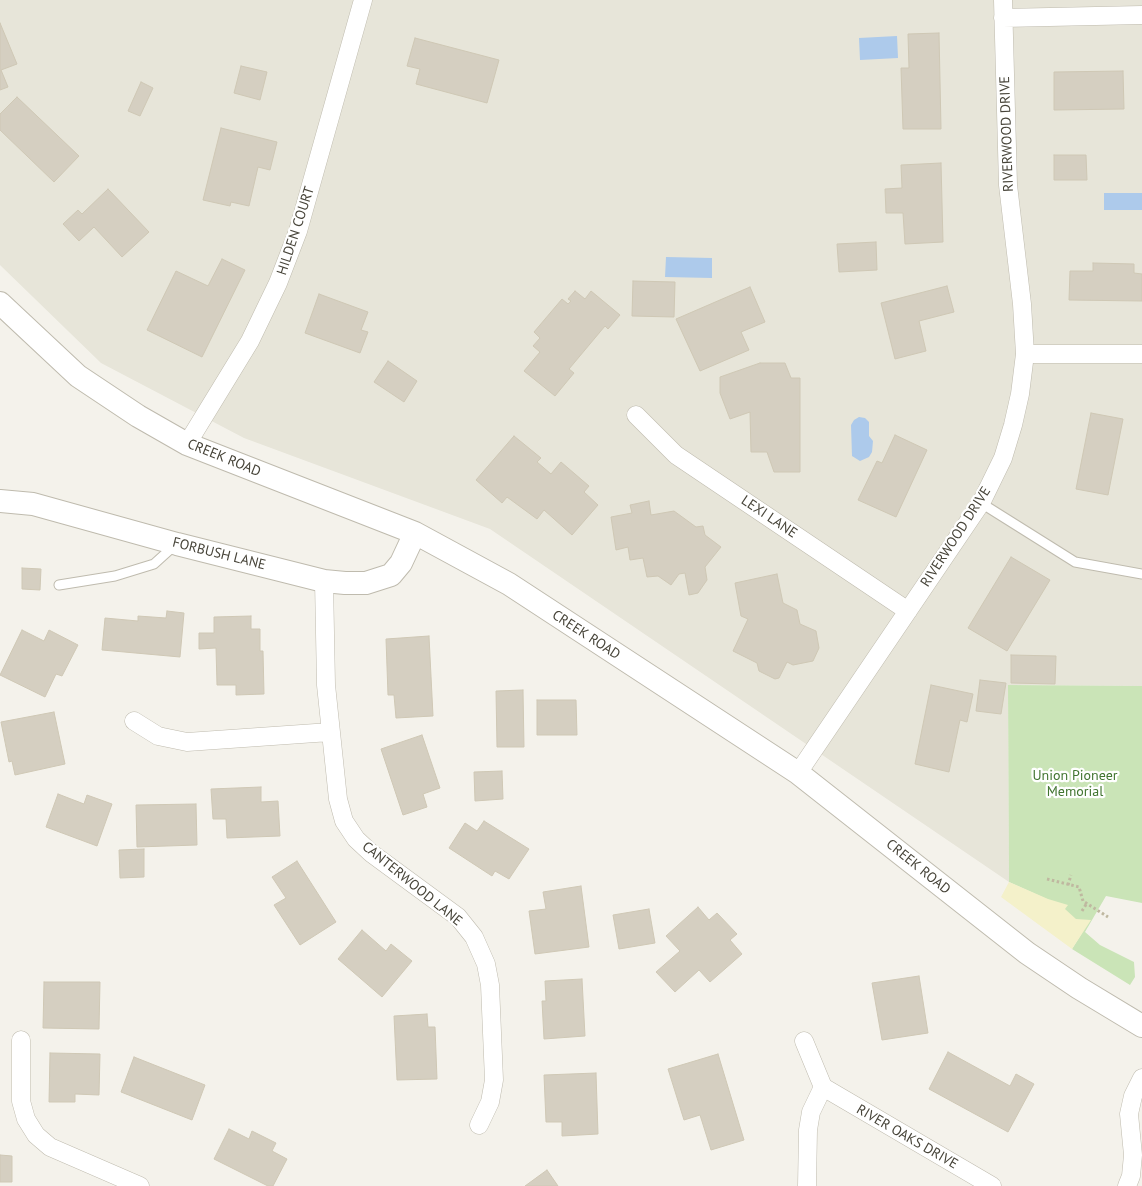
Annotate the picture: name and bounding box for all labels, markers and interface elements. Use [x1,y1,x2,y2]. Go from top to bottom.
street label: RIVERWOOD DRIVE [997,76,1017,192]
street label: HILDEN COURT [274,185,318,277]
street label: CREEK ROAD [185,436,263,480]
street label: RIVERWOOD DRIVE [917,484,995,590]
street label: LEXI LANE [738,492,800,542]
street label: FORBUSH LANE [171,534,267,574]
street label: CREEK ROAD [549,607,623,663]
park label: Union Pioneer Memorial [1032,768,1118,800]
street label: CREEK ROAD [882,836,954,898]
street label: CANTERWOOD LANE [359,838,465,930]
street label: RIVER OAKS DRIVE [853,1101,961,1173]

